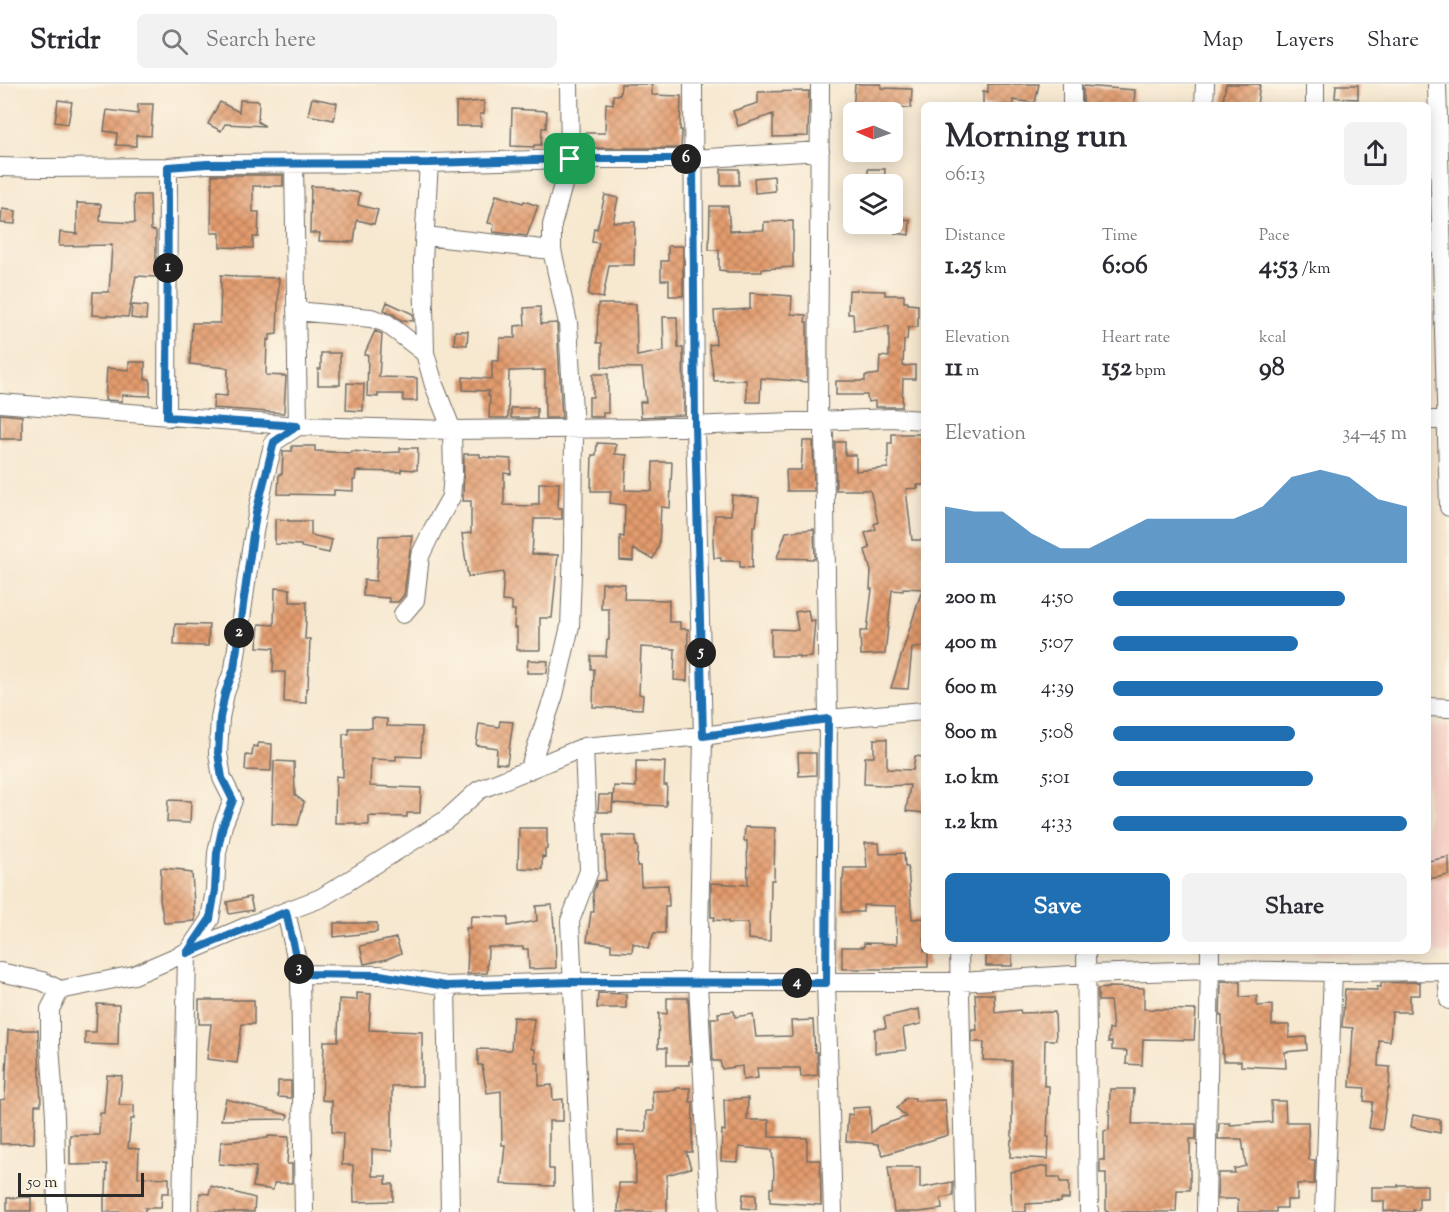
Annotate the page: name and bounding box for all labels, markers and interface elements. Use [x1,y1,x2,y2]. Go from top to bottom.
search box [137,14,557,68]
text: Stridr [30,21,101,61]
icon: search [158,25,191,58]
text: Search here [206,25,316,57]
text: Map [1203,26,1243,56]
text: Layers [1276,26,1334,56]
text: Share [1367,26,1419,56]
north arrow [843,102,903,162]
map controls [843,102,903,234]
text: Morning run [945,114,1127,162]
button: share [1344,122,1407,185]
pin [544,133,595,184]
icon: arrive [553,142,586,175]
pin: 6 [671,144,701,174]
text: 6 [682,147,690,170]
text: 06:13 [945,161,985,190]
button: layers [843,174,903,234]
text: Distance [945,225,1005,248]
text: Time [1102,225,1138,248]
text: Pace [1259,225,1290,248]
text: 1.25 [945,248,981,285]
text: 6:06 [1102,248,1148,285]
text: 4:53 [1259,248,1298,285]
pin: 1 [153,253,183,283]
text: 1 [165,256,171,279]
text: km [981,258,1007,281]
text: /km [1298,258,1331,281]
text: Elevation [945,327,1010,350]
text: Heart rate [1102,327,1170,350]
text: kcal [1259,327,1287,350]
text: 11 [945,350,963,387]
text: 152 [1102,350,1132,387]
text: 98 [1259,350,1285,387]
text: m [963,360,979,383]
text: bpm [1132,360,1166,383]
text: Elevation [945,420,1026,449]
text: 34–45 m [1342,420,1407,449]
text: 200 m [945,584,996,613]
text: 4:50 [1041,584,1074,613]
pin: 2 [224,618,254,648]
text: 2 [235,621,243,644]
text: 400 m [945,629,997,658]
text: 5:07 [1041,629,1073,658]
pin: 5 [686,638,716,668]
text: 5 [698,641,704,664]
text: 600 m [945,674,997,703]
text: 4:39 [1041,674,1074,703]
text: 800 m [945,719,997,748]
text: 5:08 [1041,719,1073,748]
text: 1.0 km [945,764,999,793]
text: 5:01 [1041,764,1070,793]
text: 1.2 km [945,809,998,838]
text: 4:33 [1041,809,1072,838]
button: Save [945,873,1170,942]
button: Share [1182,873,1407,942]
pin: 3 [284,954,314,984]
text: 3 [296,957,302,980]
pin: 4 [782,968,812,998]
text: 4 [793,971,801,994]
scale bar [18,1170,144,1198]
text: 50 m [27,1172,58,1195]

